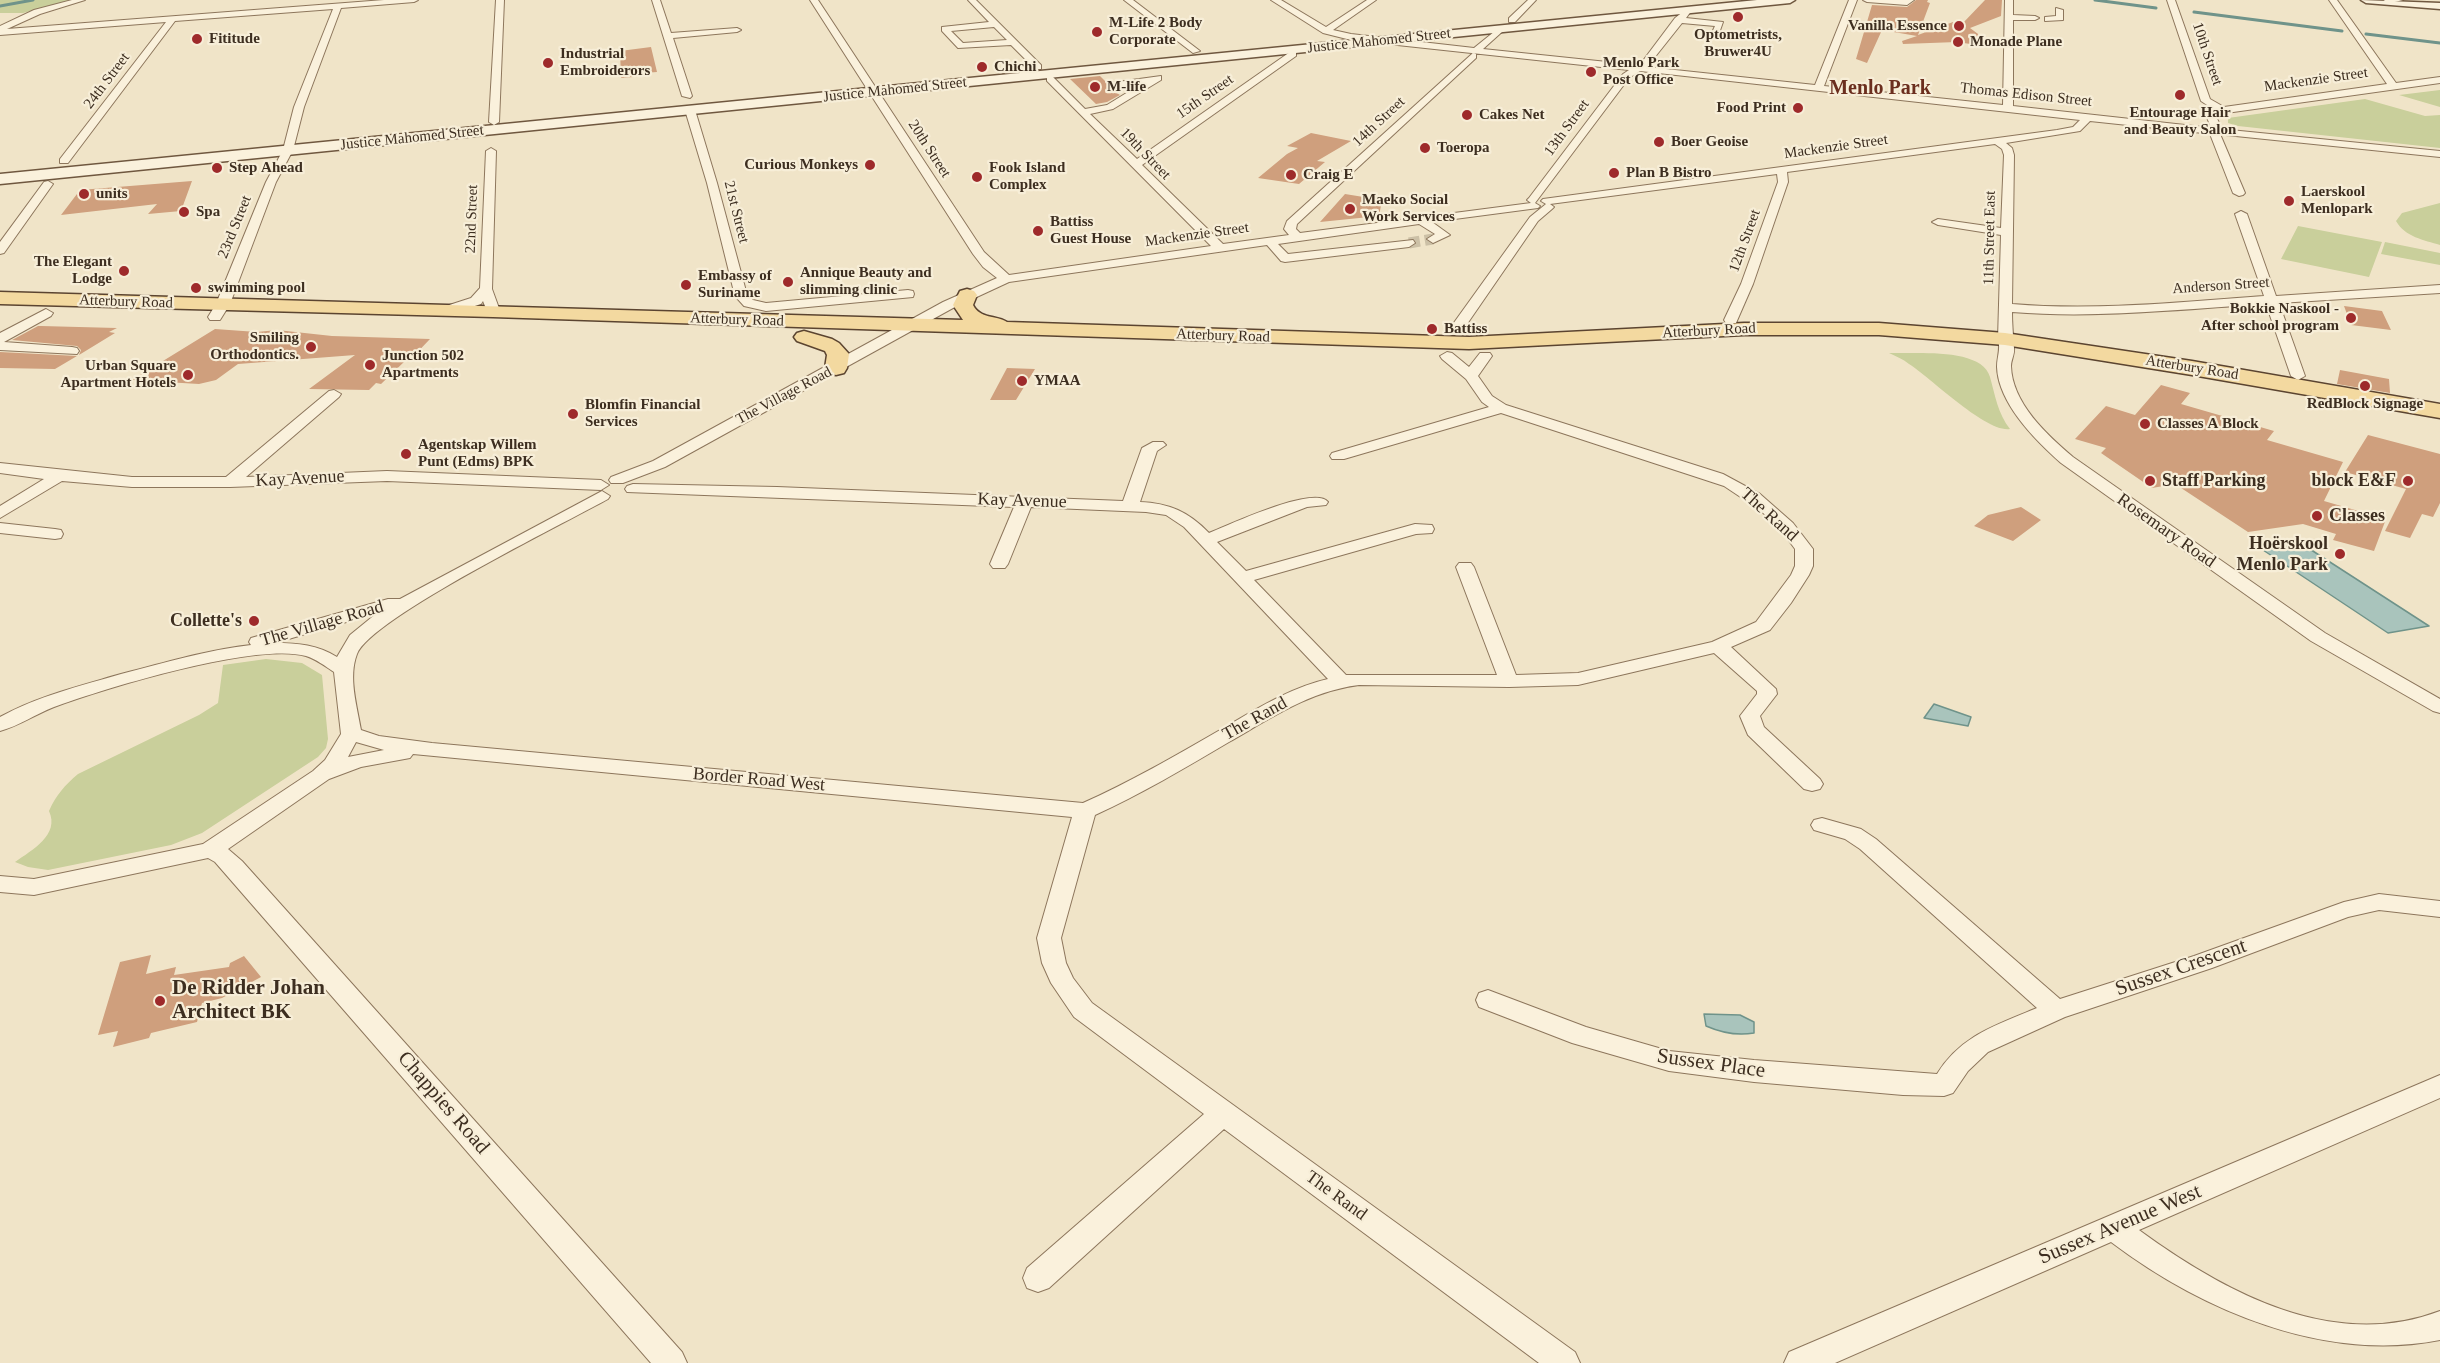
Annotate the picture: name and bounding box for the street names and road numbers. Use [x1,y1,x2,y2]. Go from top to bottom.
street label: 10th Street [2188,20,2226,88]
street label: Justice Mahomed Street [1306,25,1452,57]
street label: 24th Street [80,49,134,113]
street label: Mackenzie Street [2263,64,2369,96]
street label: 15th Street [1173,71,1237,123]
street label: Justice Mahomed Street [822,74,968,106]
street label: Thomas Edison Street [1959,79,2093,111]
street label: 14th Street [1349,93,1409,151]
street label: 13th Street [1540,96,1594,160]
street label: 20th Street [904,117,954,181]
street label: Justice Mahomed Street [339,122,485,154]
street label: 19th Street [1116,124,1174,184]
street label: Mackenzie Street [1783,131,1889,163]
street label: 21st Street [720,179,752,245]
street label: 22nd Street [462,184,482,254]
street label: 11th Street East [1980,191,2000,285]
street label: 23rd Street [214,193,256,261]
street label: 12th Street [1725,207,1765,275]
street label: Mackenzie Street [1144,219,1250,251]
street label: Anderson Street [2172,274,2270,298]
street label: Atterbury Road [79,291,173,313]
street label: Atterbury Road [690,309,784,331]
street label: Atterbury Road [1662,320,1756,342]
street label: Atterbury Road [1176,325,1270,347]
street label: Atterbury Road [2144,352,2240,384]
street label: The Village Road [733,363,835,429]
street label: Kay Avenue [255,466,345,492]
street label: The Rand [1736,483,1802,547]
street label: Kay Avenue [977,489,1067,513]
street label: Rosemary Road [2113,489,2219,573]
street label: The Village Road [258,596,386,652]
street label: The Rand [1219,692,1291,746]
street label: Border Road West [692,763,826,797]
street label: Sussex Crescent [2112,934,2250,1002]
street label: Sussex Place [1655,1044,1767,1084]
street label: Chappies Road [392,1047,494,1159]
street label: The Rand [1301,1167,1371,1225]
street label: Sussex Avenue West [2035,1179,2205,1271]

